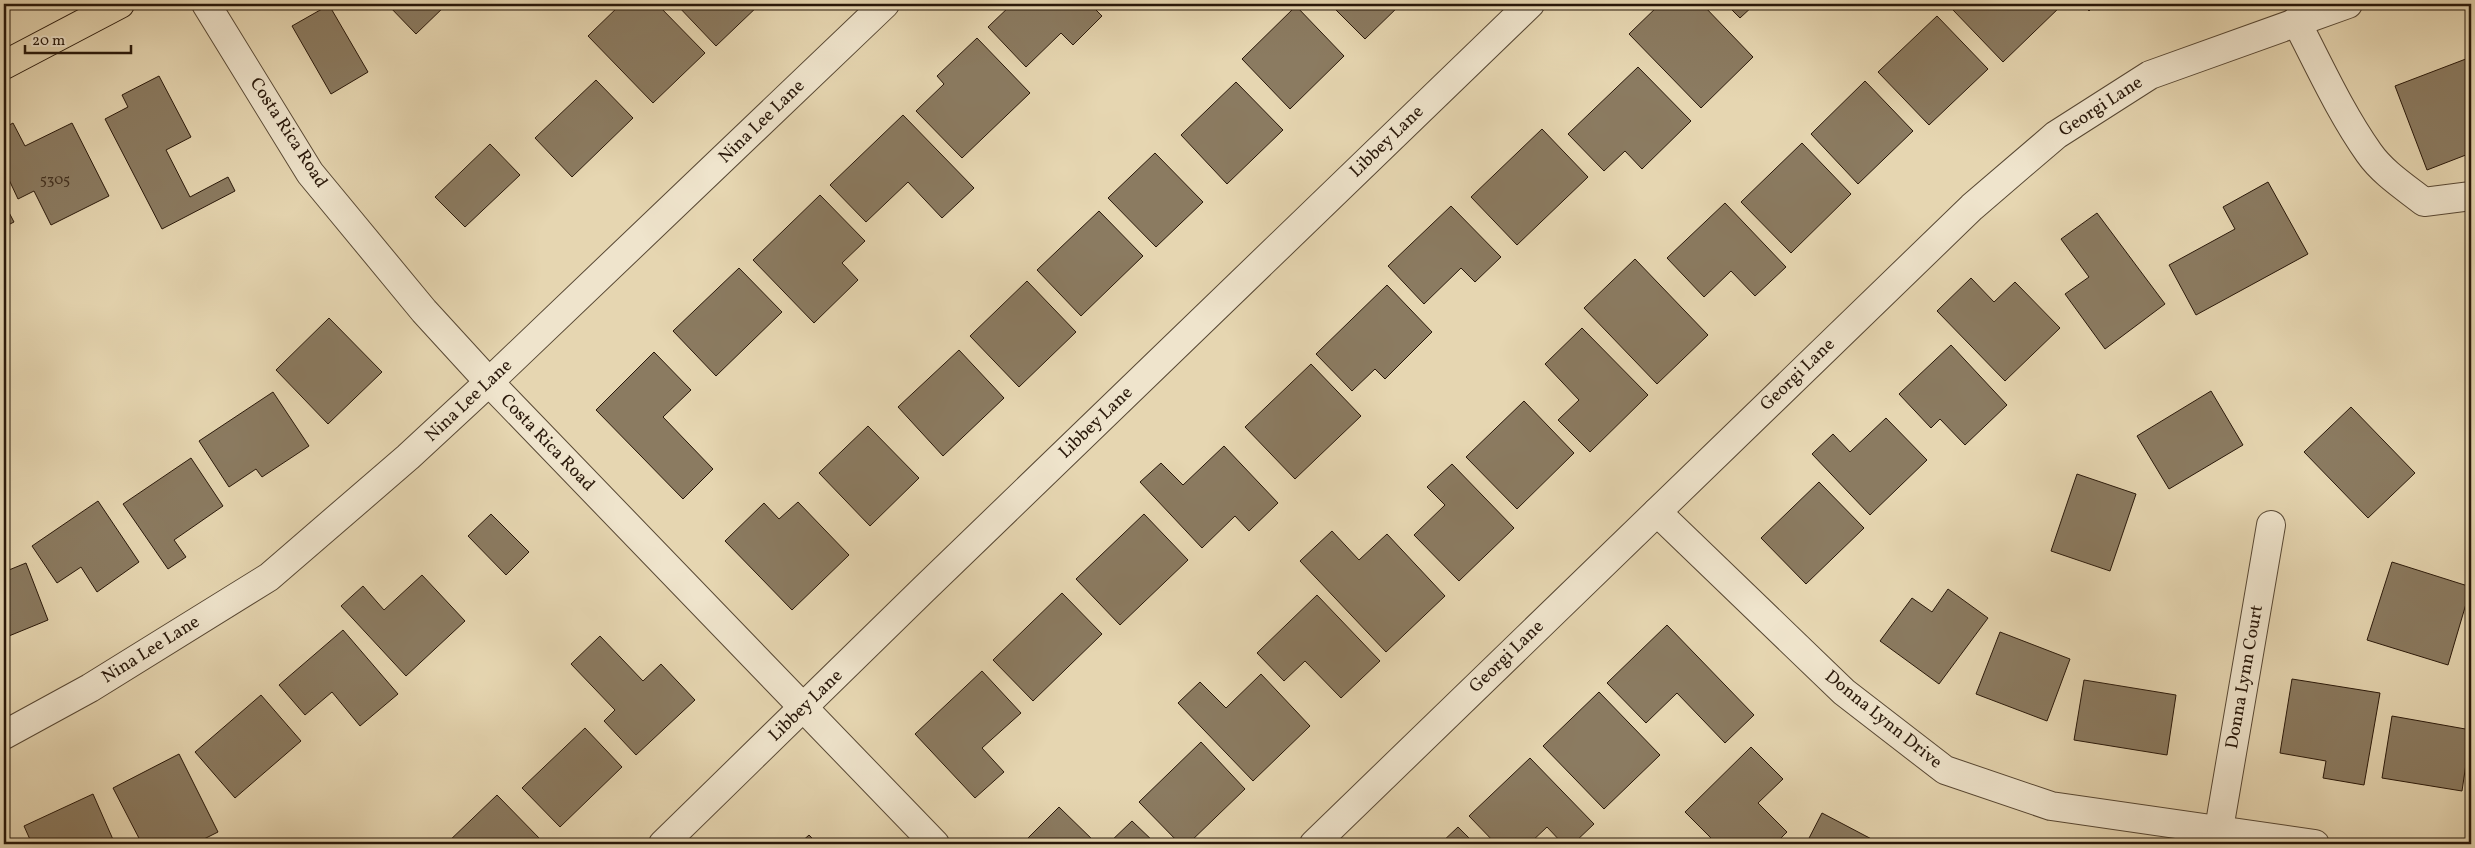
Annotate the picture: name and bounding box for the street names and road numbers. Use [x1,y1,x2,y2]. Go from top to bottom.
street label: Georgi Lane [2054,71,2148,143]
street label: Costa Rica Road [243,73,333,193]
street label: Nina Lee Lane [713,74,811,170]
street label: Libbey Lane [1344,100,1430,184]
street label: Georgi Lane [1755,333,1841,417]
street label: Nina Lee Lane [420,354,518,448]
street label: Libbey Lane [1053,381,1139,465]
street label: Costa Rica Road [494,389,600,497]
street label: Donna Lynn Court [2220,603,2270,751]
street label: Nina Lee Lane [97,610,205,690]
street label: Georgi Lane [1464,615,1550,699]
street label: Libbey Lane [763,664,849,748]
street label: Donna Lynn Drive [1819,665,1947,775]

